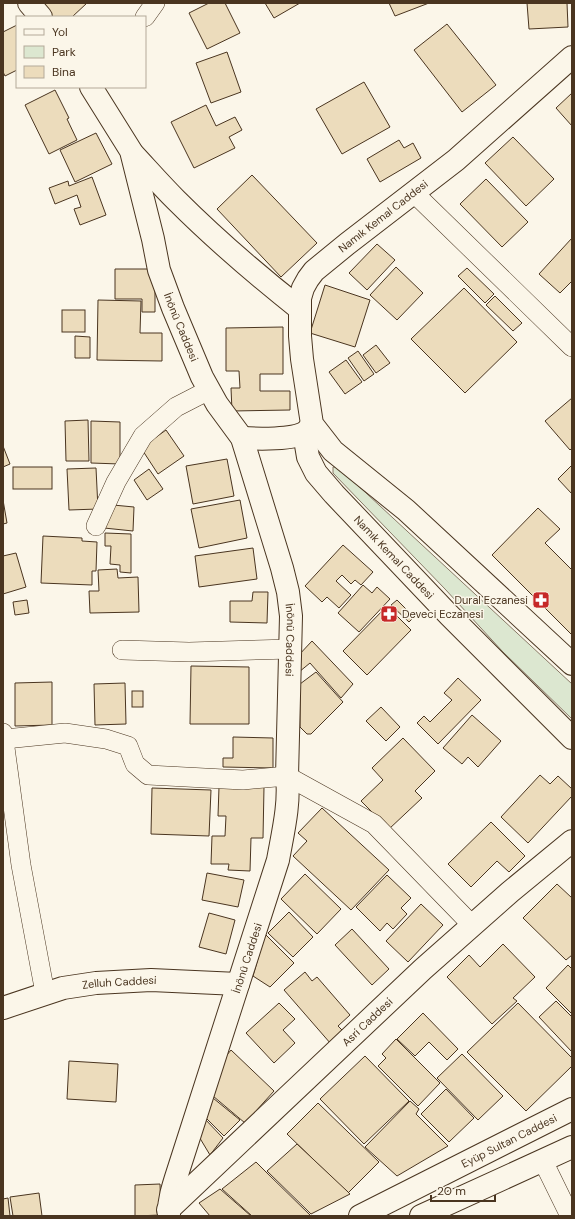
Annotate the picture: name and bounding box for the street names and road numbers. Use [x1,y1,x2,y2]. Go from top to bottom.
street label: Namık Kemal Caddesi [335,177,431,255]
street label: İnönü Caddesi [161,291,202,364]
street label: Namık Kemal Caddesi [351,513,437,602]
street label: İnönü Caddesi [282,603,298,677]
street label: İnönü Caddesi [229,921,265,995]
street label: Zelluh Caddesi [81,973,157,992]
street label: Asri Caddesi [339,995,395,1049]
street label: Eyüp Sultan Caddesi [459,1111,559,1171]

